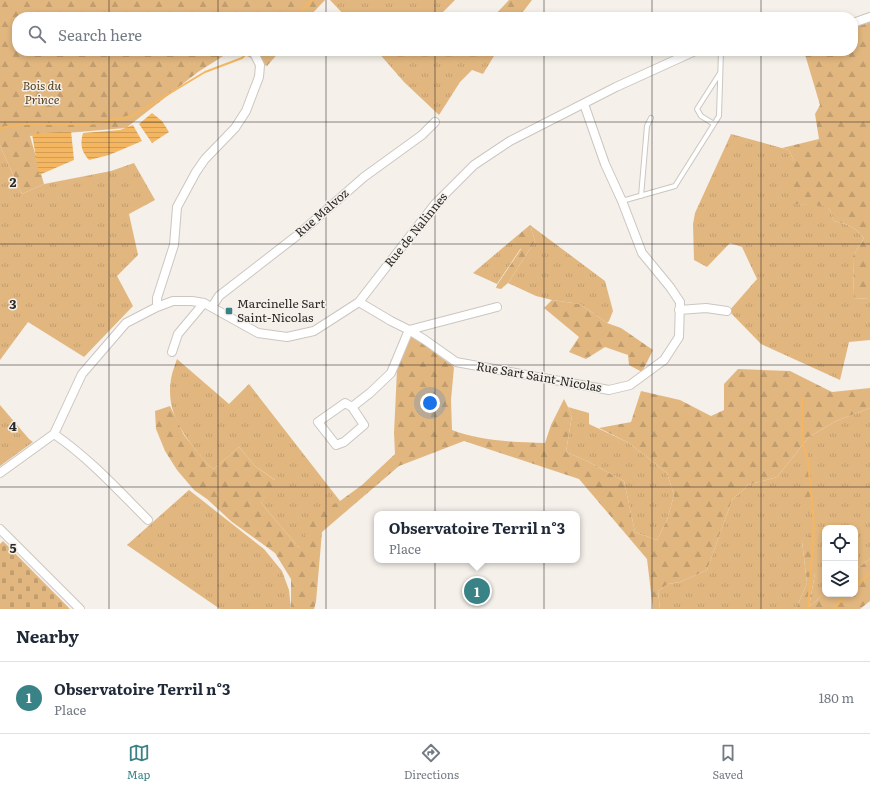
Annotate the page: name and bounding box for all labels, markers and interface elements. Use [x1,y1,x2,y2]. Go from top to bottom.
search box [12,12,858,56]
icon: search [26,23,48,45]
text: Search here [58,23,142,46]
park label: Bois du Prince [23,76,62,108]
text: 2 [10,172,17,191]
street label: Rue Malvoz [291,184,352,241]
street label: Rue de Nalinnes [379,188,451,271]
text: 3 [9,294,17,313]
place label: Marcinelle Sart Saint-Nicolas [237,294,325,326]
marker: Marcinelle Sart Saint-Nicolas [224,306,234,316]
street label: Rue Sart Saint-Nicolas [475,356,604,396]
your location [420,393,440,413]
text: 4 [9,416,17,435]
popup [374,511,580,563]
text: Observatoire Terril n°3 [389,516,565,539]
map controls [822,525,858,597]
button: locate [822,525,858,561]
text: 5 [9,538,17,557]
text: Place [389,539,421,558]
button: layers [822,561,858,597]
pin: 1 [464,576,490,606]
text: Nearby [16,623,79,648]
text: Observatoire Terril n°3 [54,677,230,700]
text: 1 [26,688,32,707]
text: 180 m [819,688,854,707]
text: Place [54,700,86,719]
tab: Map [127,742,150,782]
tab: Directions [404,742,459,782]
tab: Saved [713,742,743,782]

